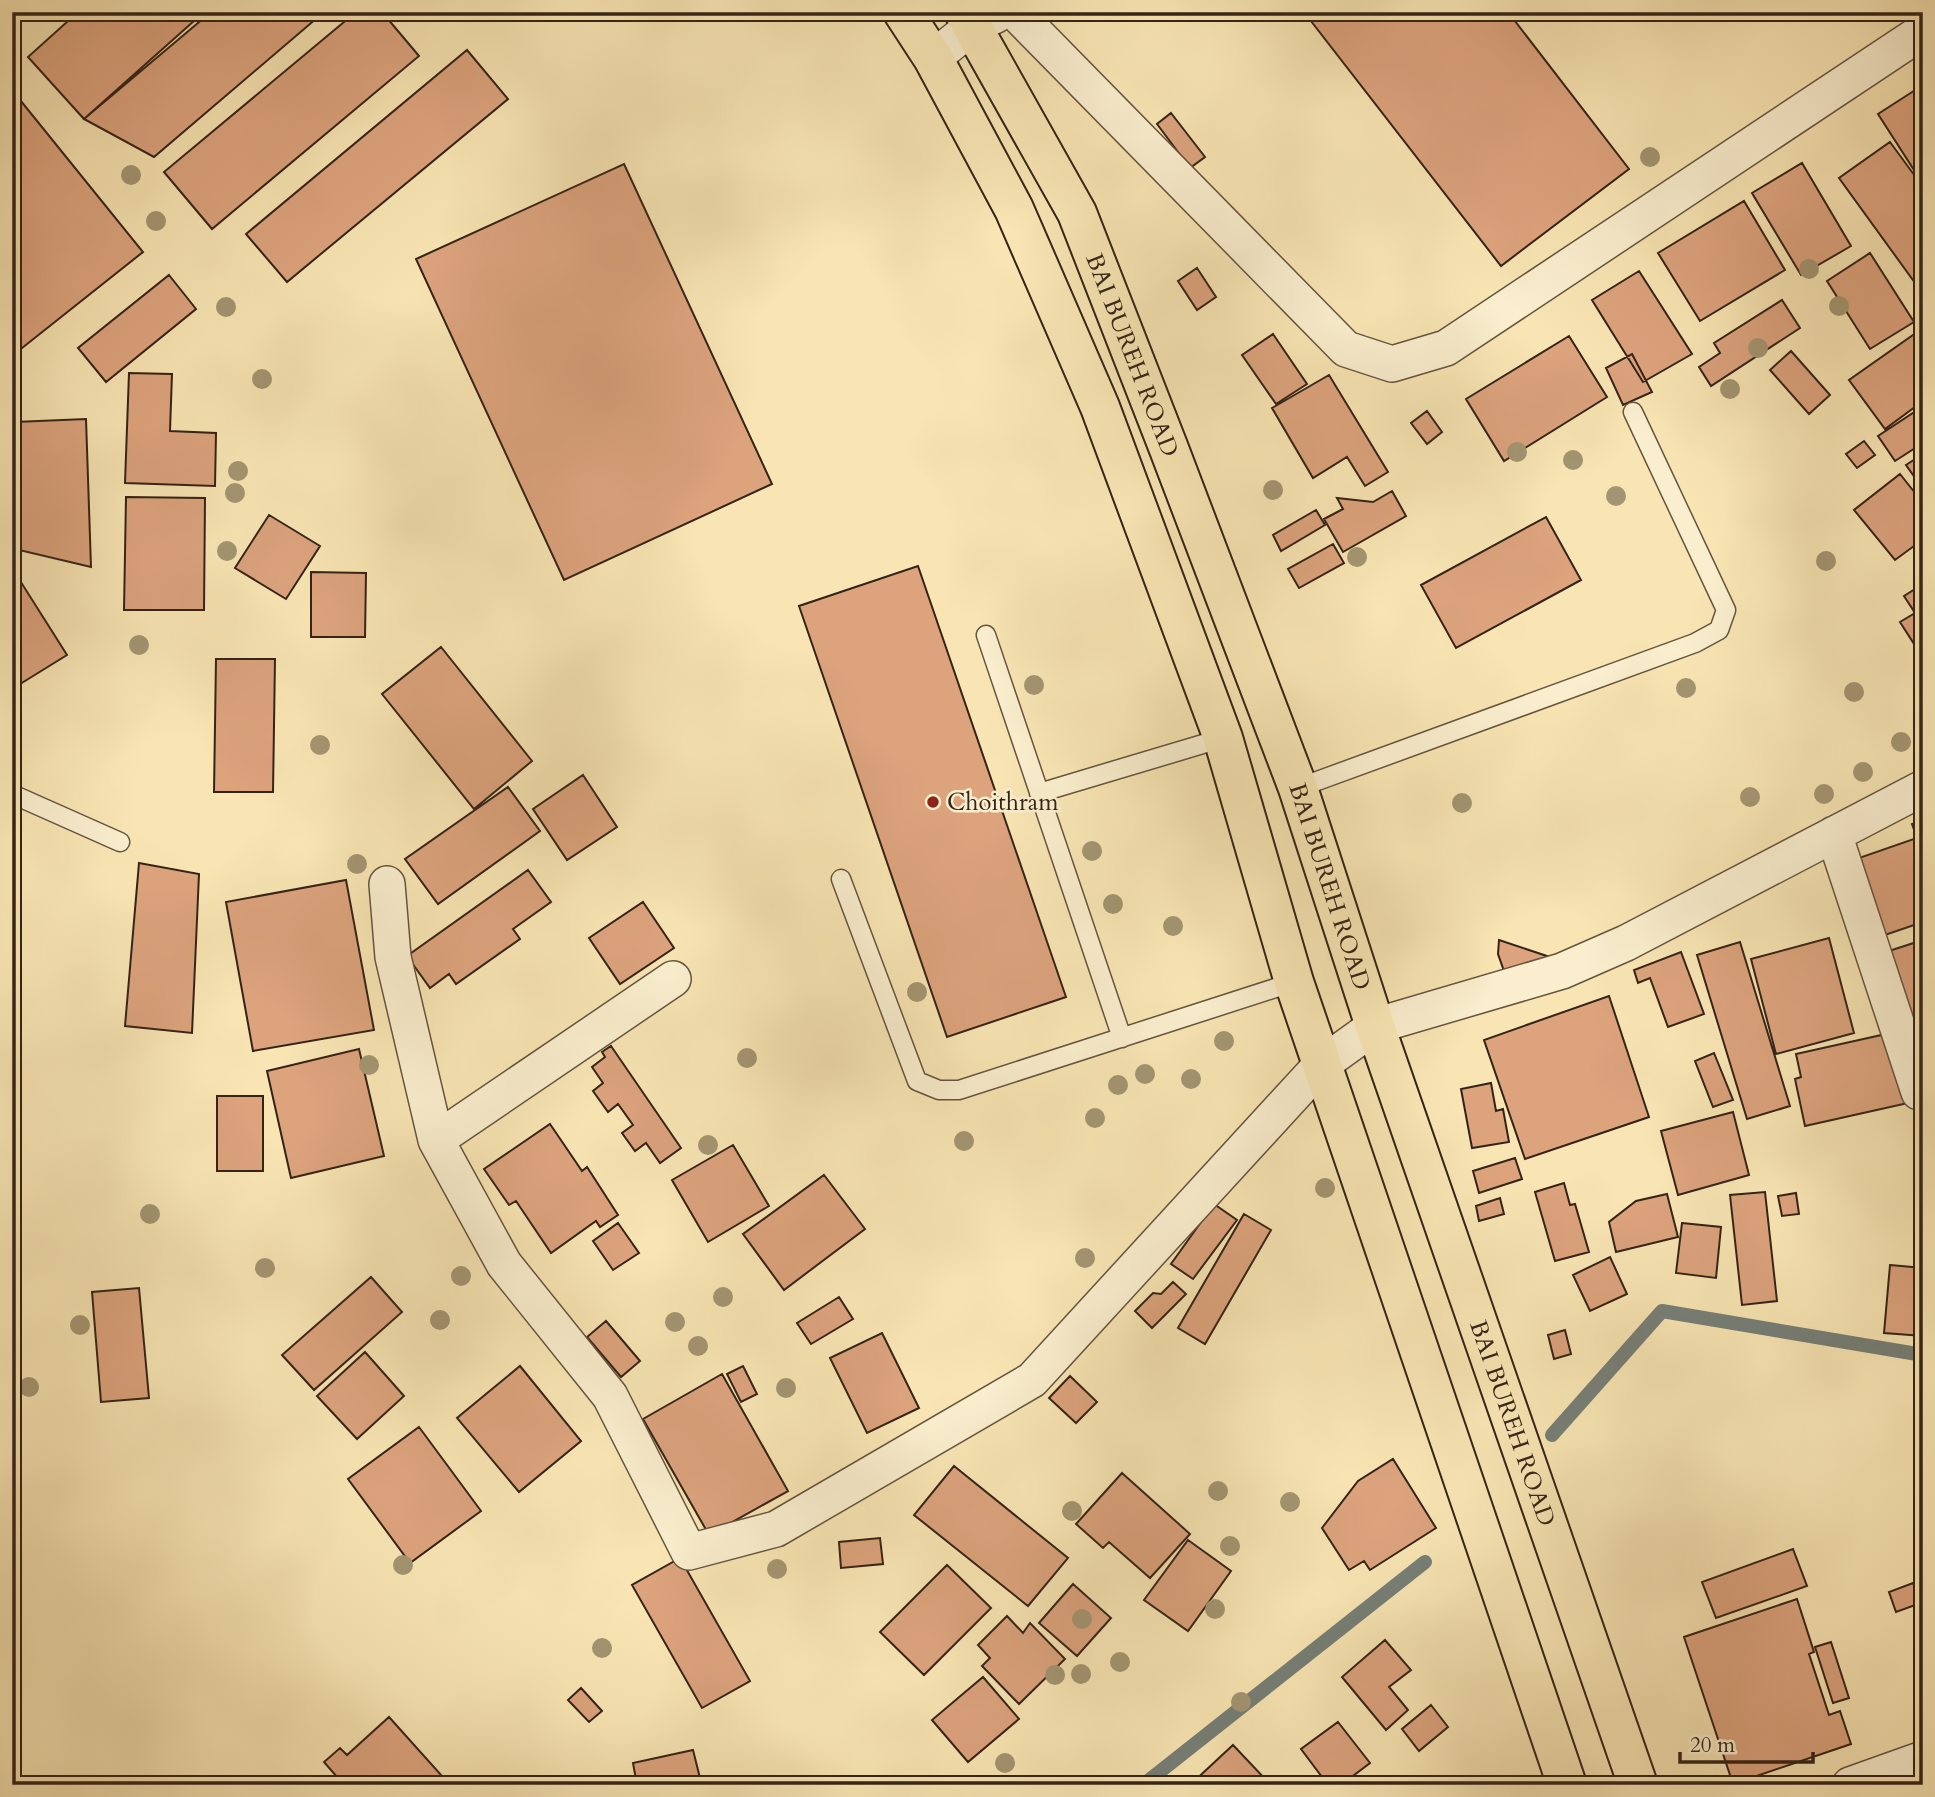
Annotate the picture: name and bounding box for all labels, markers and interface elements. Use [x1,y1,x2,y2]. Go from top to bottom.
street label: BAI BUREH ROAD [1078,248,1187,462]
street label: BAI BUREH ROAD [1281,779,1379,994]
place label: Choithram [947,786,1059,819]
marker: Choithram [925,794,941,810]
street label: BAI BUREH ROAD [1462,1316,1564,1530]
scale bar [1680,1720,1812,1764]
text: 20 m [1690,1731,1735,1760]

